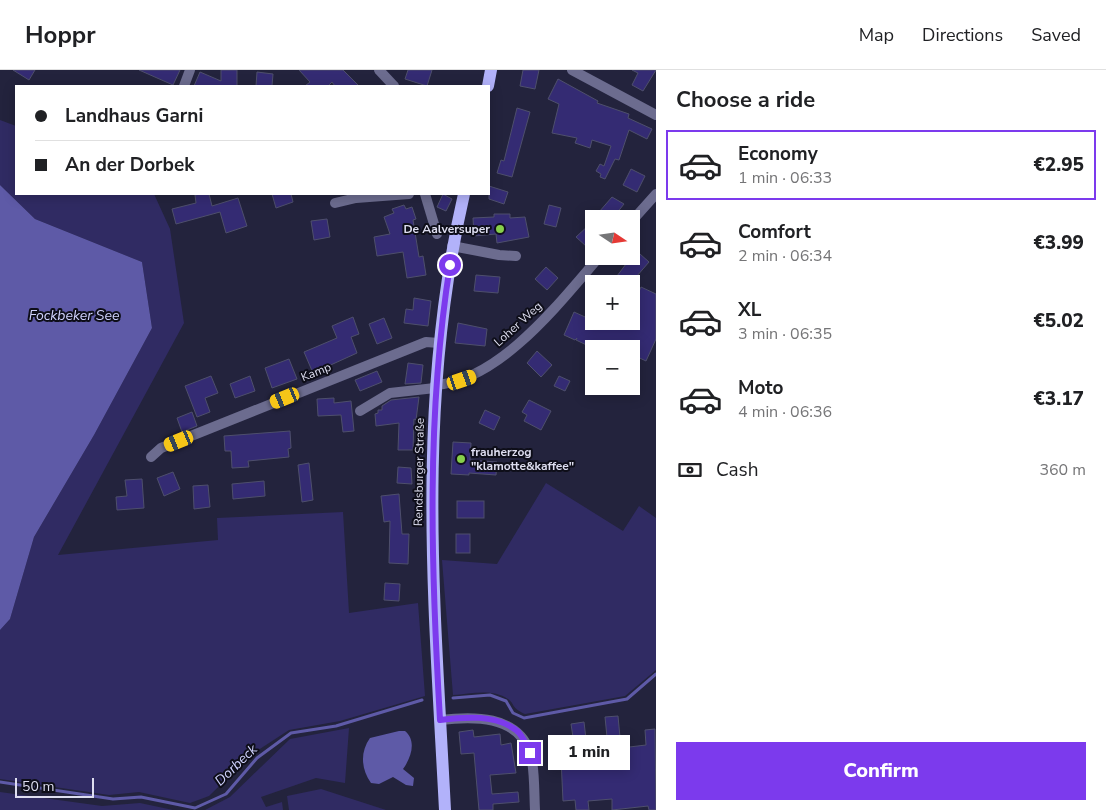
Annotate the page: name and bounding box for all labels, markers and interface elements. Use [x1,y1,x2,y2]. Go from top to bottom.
text: Hoppr [25,19,96,51]
text: Map [859,23,894,47]
text: Directions [922,23,1003,47]
text: Saved [1031,23,1081,47]
text: Choose a ride [676,85,815,115]
text: Landhaus Garni [65,103,203,129]
text: Economy [738,141,818,167]
icon: car [678,143,723,188]
text: An der Dorbek [65,152,194,178]
text: €2.95 [1033,152,1084,178]
text: 1 min · 06:33 [738,167,832,189]
north arrow [585,210,640,265]
map controls [585,210,640,395]
text: Comfort [738,219,811,245]
place label: De Aalversuper [403,221,490,237]
icon: car [678,221,723,266]
marker: De Aalversuper [494,223,506,235]
text: €3.99 [1033,230,1084,256]
text: 2 min · 06:34 [738,245,832,267]
route start [439,254,461,276]
button: + [585,275,640,330]
text: XL [738,297,761,323]
street label: Loher Weg [490,298,546,350]
icon: car [678,299,723,344]
water label: Fockbeker See [29,306,120,325]
text: €5.02 [1033,308,1084,334]
text: 3 min · 06:35 [738,323,832,345]
button: − [585,340,640,395]
street label: Kamp [299,359,333,385]
car [445,368,478,392]
text: Moto [738,375,784,401]
icon: car [678,377,723,422]
car [268,385,301,411]
text: €3.17 [1033,386,1084,412]
text: 4 min · 06:36 [738,401,832,423]
street label: Rendsburger Straße [410,418,428,526]
car [162,428,195,454]
place label: frauherzog "klamotte&kaffee" [471,444,574,474]
marker: frauherzog "klamotte&kaffee" [455,453,467,465]
icon: cash [676,456,704,484]
text: Cash [716,457,758,483]
text: 360 m [1039,459,1086,481]
callout: 1 min [548,736,630,770]
water label: Dorbeck [211,739,262,790]
text: 1 min [568,741,610,763]
route end [519,742,541,764]
button: Confirm [676,742,1086,800]
scale bar [15,775,94,798]
text: 50 m [22,777,54,796]

